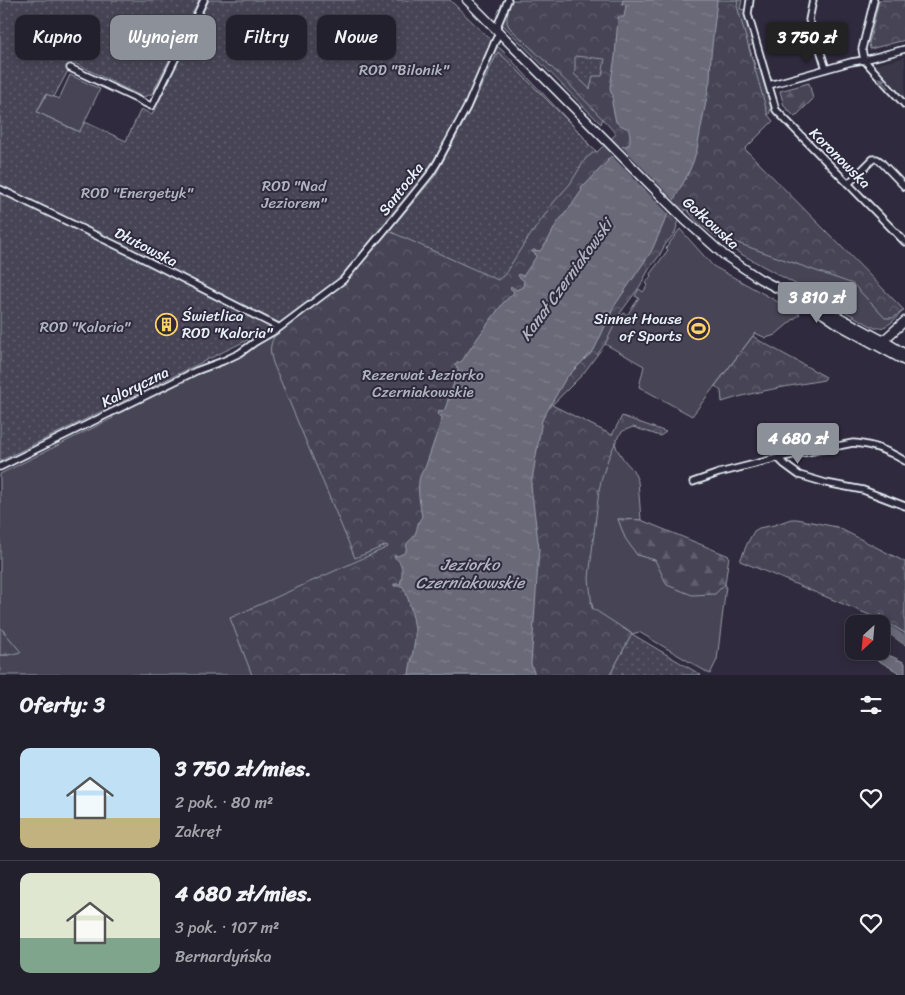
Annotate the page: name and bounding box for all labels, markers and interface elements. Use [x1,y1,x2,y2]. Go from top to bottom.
chip: Kupno [15,15,100,60]
chip: Wynajem [110,15,216,60]
chip: Filtry [226,15,307,60]
chip: Nowe [317,15,396,60]
pin: 3 750 zł [755,22,859,64]
text: 3 750 zł [778,23,836,52]
park label: ROD "Bilonik" [359,57,450,83]
one-way arrow [878,78,890,90]
street label: Koronowska [803,121,877,195]
street label: Santocka [372,156,431,222]
park label: ROD "Nad Jeziorem" [261,173,327,216]
park label: ROD "Energetyk" [81,180,194,206]
street label: Gołkowska [676,190,746,256]
water label: Kanał Czerniakowski [512,210,622,347]
street label: Dłutowska [110,220,183,274]
pin: 3 810 zł [765,282,869,324]
text: 3 810 zł [789,283,845,312]
place label: Świetlica ROD "Kaloria" [182,303,273,346]
place label: Sinnet House of Sports [594,306,682,349]
building icon: Świetlica ROD "Kaloria" [154,313,178,337]
park label: ROD "Kaloria" [40,314,131,340]
sports icon: Sinnet House of Sports [686,316,710,340]
street label: Kaloryczna [97,359,174,415]
park label: Rezerwat Jeziorko Czerniakowskie [362,362,484,405]
pin: 4 680 zł [746,422,850,465]
text: 4 680 zł [768,424,828,453]
water label: Jeziorko Czerniakowskie [416,550,526,597]
north arrow [845,615,890,660]
map controls [845,615,890,660]
text: Oferty: 3 [20,686,105,724]
icon: filters [857,691,885,719]
text: 3 750 zł/mies. [175,750,312,788]
icon: home [60,768,120,828]
icon: heart [857,784,885,812]
text: 2 pok. · 80 m² [175,788,273,817]
text: Zakręt [175,817,221,846]
text: 4 680 zł/mies. [175,875,313,913]
icon: home [60,893,120,953]
icon: heart [857,909,885,937]
text: 3 pok. · 107 m² [175,913,279,942]
text: Bernardyńska [175,942,272,971]

